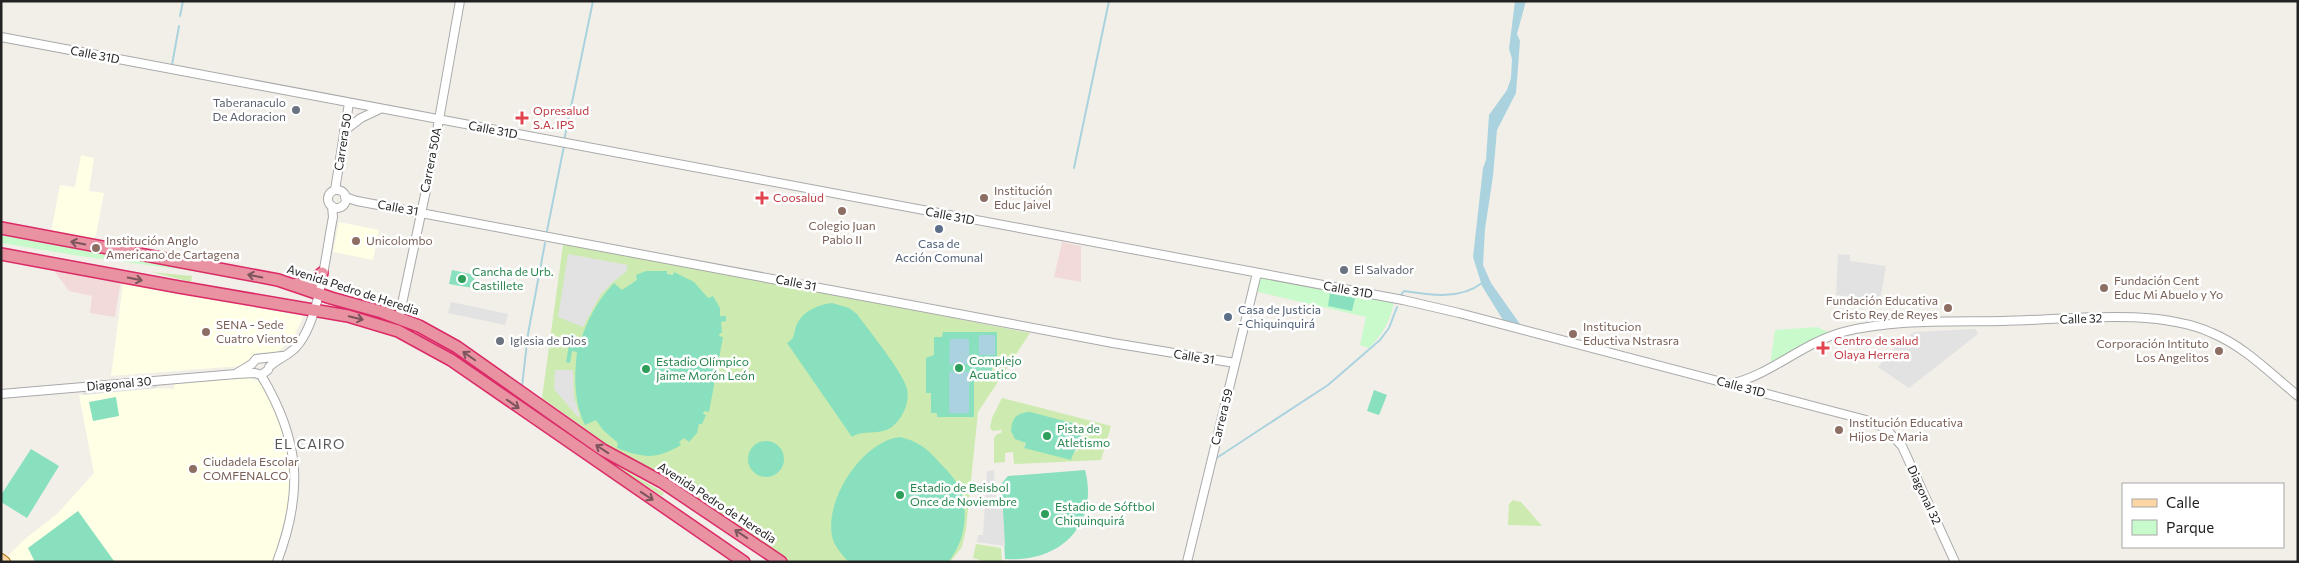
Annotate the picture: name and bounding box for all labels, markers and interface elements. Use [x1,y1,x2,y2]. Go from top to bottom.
street label: Calle 31D [69,42,121,66]
place label: Taberanaculo De Adoracion [212,95,286,123]
place label: Opresalud S.A. IPS [533,103,589,131]
marker: Taberanaculo De Adoracion [290,104,302,116]
marker: Opresalud S.A. IPS [515,111,529,125]
street label: Carrera 50 [331,112,354,172]
street label: Calle 31D [467,117,519,141]
street label: Carrera 50A [417,126,443,194]
place label: Institución Educ Jaivel [994,183,1052,212]
place label: Coosalud [773,190,824,204]
marker: Coosalud [755,191,769,205]
marker: Institución Educ Jaivel [978,192,990,204]
street label: Calle 31 [377,197,420,217]
street label: Calle 31D [924,203,976,227]
marker: Colegio Juan Pablo II [836,205,848,217]
place label: Colegio Juan Pablo II [808,218,876,246]
marker: Casa de Acción Comunal [933,223,945,235]
place label: Institución Anglo Americano de Cartagena [106,233,239,261]
place label: Unicolombo [366,233,433,247]
marker: Unicolombo [350,235,362,247]
place label: Casa de Acción Comunal [895,236,983,264]
one-way arrow [70,237,86,247]
marker: Institución Anglo Americano de Cartagena [90,242,102,254]
street label: Avenida Pedro de Heredia [285,261,421,317]
place label: El Salvador [1354,262,1414,276]
place label: Cancha de Urb. Castillete [472,264,554,292]
marker: El Salvador [1338,264,1350,276]
one-way arrow [247,271,263,280]
street label: Calle 31 [775,271,818,293]
marker: Cancha de Urb. Castillete [456,273,468,285]
place label: Fundación Cent Educ Mi Abuelo y Yo [2114,273,2223,301]
one-way arrow [127,274,143,284]
street label: Calle 31D [1322,278,1374,300]
marker: Fundación Cent Educ Mi Abuelo y Yo [2098,282,2110,294]
place label: Fundación Educativa Cristo Rey de Reyes [1826,293,1938,321]
place label: Casa de Justicia - Chiquinquirá [1238,302,1321,330]
marker: Fundación Educativa Cristo Rey de Reyes [1942,302,1954,314]
street label: Calle 32 [2059,310,2103,326]
marker: Casa de Justicia - Chiquinquirá [1222,311,1234,323]
one-way arrow [348,314,364,323]
place label: SENA - Sede Cuatro Vientos [216,317,298,345]
place label: Institucion Eductiva Nstrasra [1583,319,1679,347]
marker: SENA - Sede Cuatro Vientos [200,326,212,338]
marker: Institucion Eductiva Nstrasra [1567,328,1579,340]
place label: Iglesia de Dios [510,333,586,347]
place label: Centro de salud Olaya Herrera [1834,333,1918,361]
marker: Iglesia de Dios [494,335,506,347]
place label: Corporación Intituto Los Angelitos [2096,336,2209,364]
marker: Centro de salud Olaya Herrera [1816,341,1830,355]
marker: Corporación Intituto Los Angelitos [2213,345,2225,357]
street label: Calle 31 [1173,346,1216,366]
one-way arrow [463,351,477,361]
place label: Complejo Acuatico [969,353,1022,381]
place label: Estadio Olímpico Jaime Morón León [656,354,755,383]
marker: Complejo Acuatico [953,362,965,374]
marker: Estadio Olímpico Jaime Morón León [640,363,652,375]
street label: Diagonal 30 [86,373,152,393]
street label: Calle 31D [1715,373,1767,399]
street label: Carrera 59 [1207,387,1235,446]
one-way arrow [506,399,520,409]
place label: Institución Educativa Hijos De Maria [1849,415,1963,443]
place label: Pista de Atletismo [1057,421,1110,449]
marker: Institución Educativa Hijos De Maria [1833,424,1845,436]
marker: Pista de Atletismo [1041,430,1053,442]
district label: EL CAIRO [275,435,345,452]
one-way arrow [596,444,610,454]
place label: Ciudadela Escolar COMFENALCO [203,454,299,482]
street label: Avenida Pedro de Heredia [656,459,779,546]
marker: Ciudadela Escolar COMFENALCO [187,463,199,475]
street label: Diagonal 32 [1905,463,1945,527]
place label: Estadio de Beisbol Once de Noviembre [910,480,1017,508]
legend [2122,483,2284,548]
marker: Estadio de Beisbol Once de Noviembre [894,489,906,501]
one-way arrow [640,491,654,501]
text: Calle [2166,493,2200,511]
place label: Estadio de Sóftbol Chiquinquirá [1055,499,1155,527]
marker: Estadio de Sóftbol Chiquinquirá [1039,508,1051,520]
text: Parque [2166,518,2214,536]
one-way arrow [734,529,748,539]

